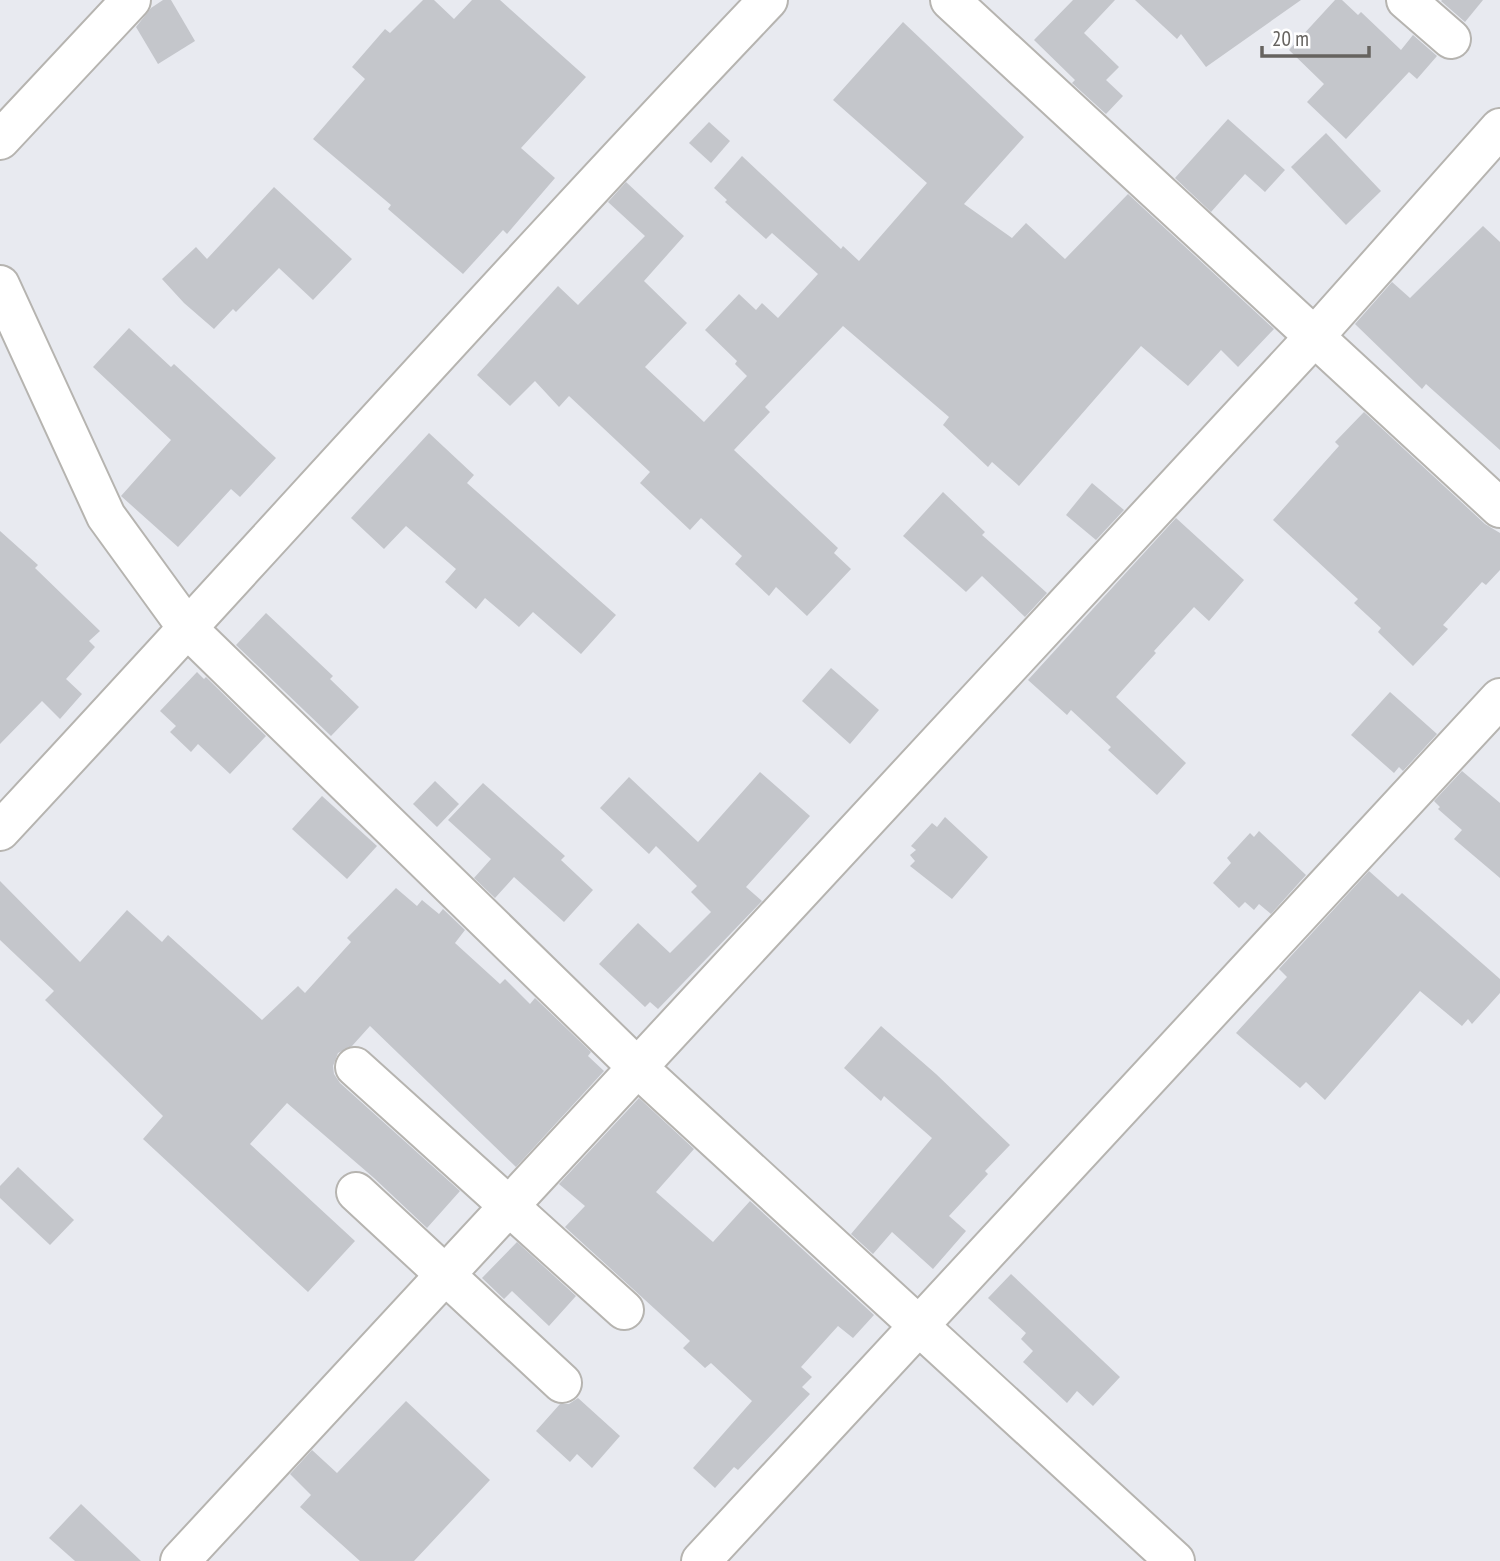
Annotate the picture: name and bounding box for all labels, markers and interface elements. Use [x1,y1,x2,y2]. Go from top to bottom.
scale bar [1262,14,1369,58]
text: 20 m [1272,25,1309,52]

